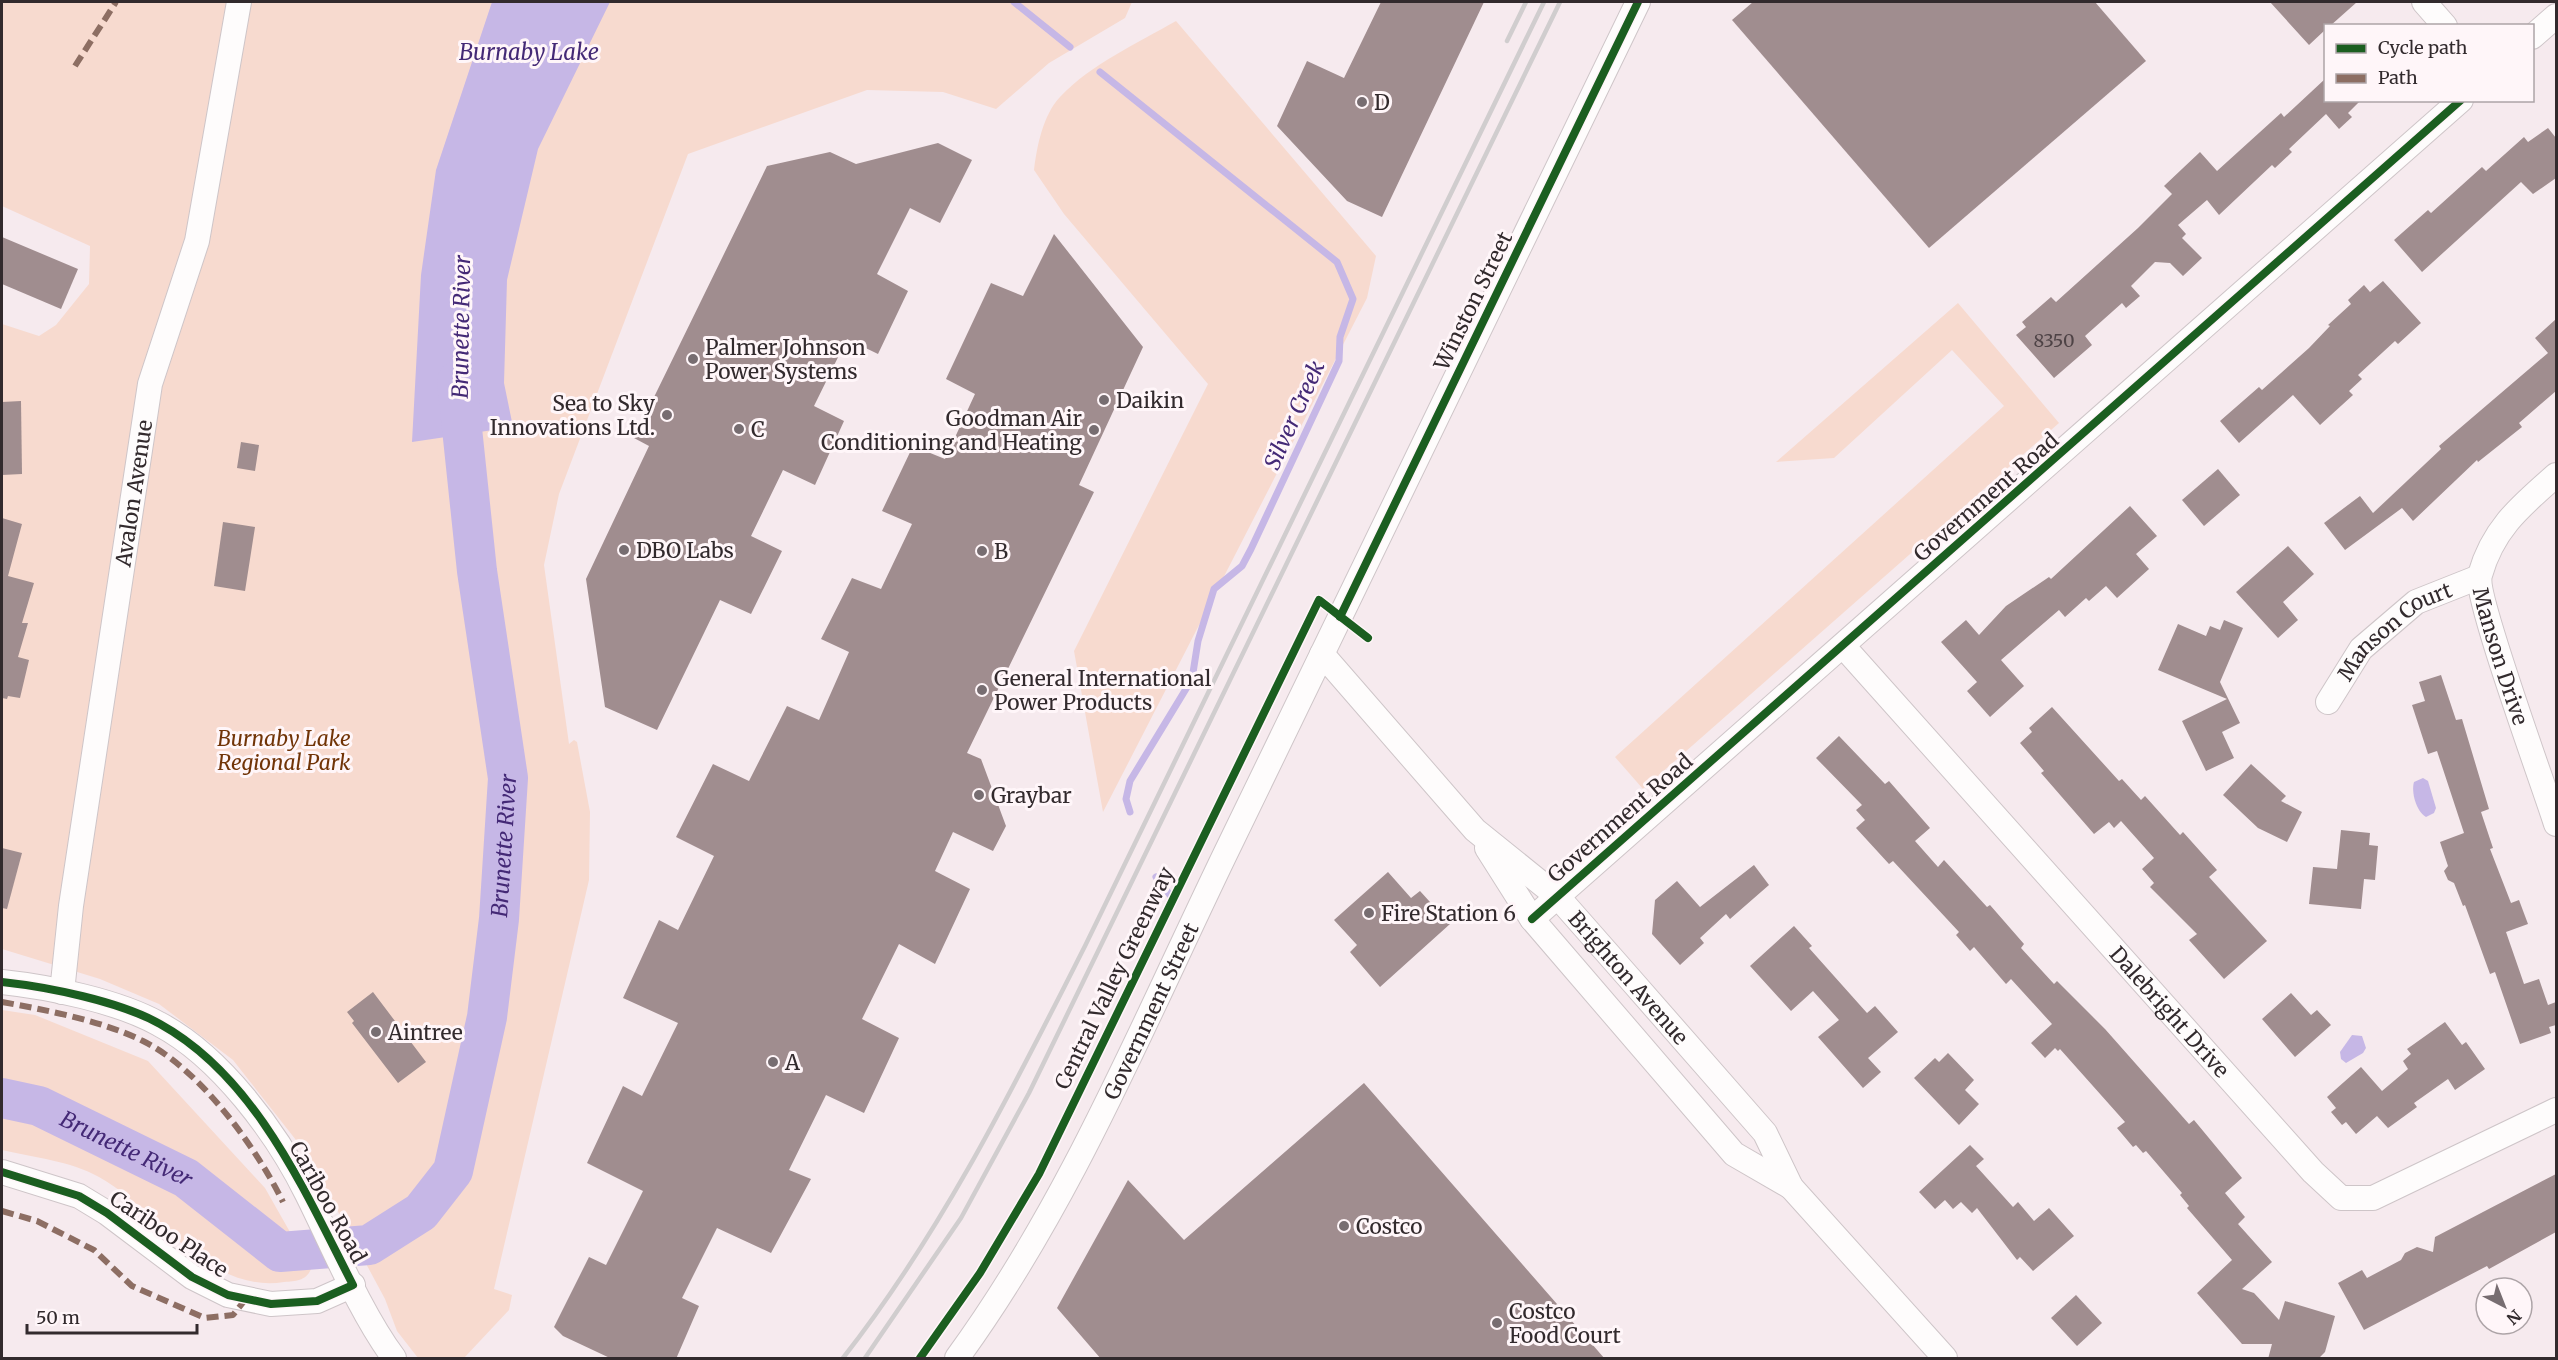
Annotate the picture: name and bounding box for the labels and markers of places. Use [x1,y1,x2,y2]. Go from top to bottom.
place label: D [1374,89,1390,116]
marker: D [1355,95,1369,109]
place label: Palmer Johnson Power Systems [705,334,866,385]
marker: Palmer Johnson Power Systems [686,352,700,366]
place label: Daikin [1116,387,1184,414]
place label: Sea to Sky Innovations Ltd. [490,390,656,441]
marker: Daikin [1097,393,1111,407]
place label: Goodman Air Conditioning and Heating [821,405,1082,456]
marker: Sea to Sky Innovations Ltd. [660,408,674,422]
place label: C [751,416,765,443]
marker: C [732,422,746,436]
marker: Goodman Air Conditioning and Heating [1087,423,1101,437]
place label: DBO Labs [636,537,734,564]
place label: B [994,538,1008,565]
marker: DBO Labs [617,543,631,557]
marker: B [975,544,989,558]
place label: General International Power Products [994,665,1212,716]
marker: General International Power Products [975,683,989,697]
place label: Graybar [991,782,1072,809]
marker: Graybar [972,788,986,802]
place label: Fire Station 6 [1381,900,1516,927]
marker: Fire Station 6 [1362,906,1376,920]
place label: Aintree [387,1019,463,1046]
marker: Aintree [369,1025,383,1039]
place label: A [784,1049,800,1076]
marker: A [766,1055,780,1069]
place label: Costco [1356,1213,1422,1240]
marker: Costco [1337,1219,1351,1233]
place label: Costco Food Court [1509,1298,1621,1349]
marker: Costco Food Court [1490,1316,1504,1330]

